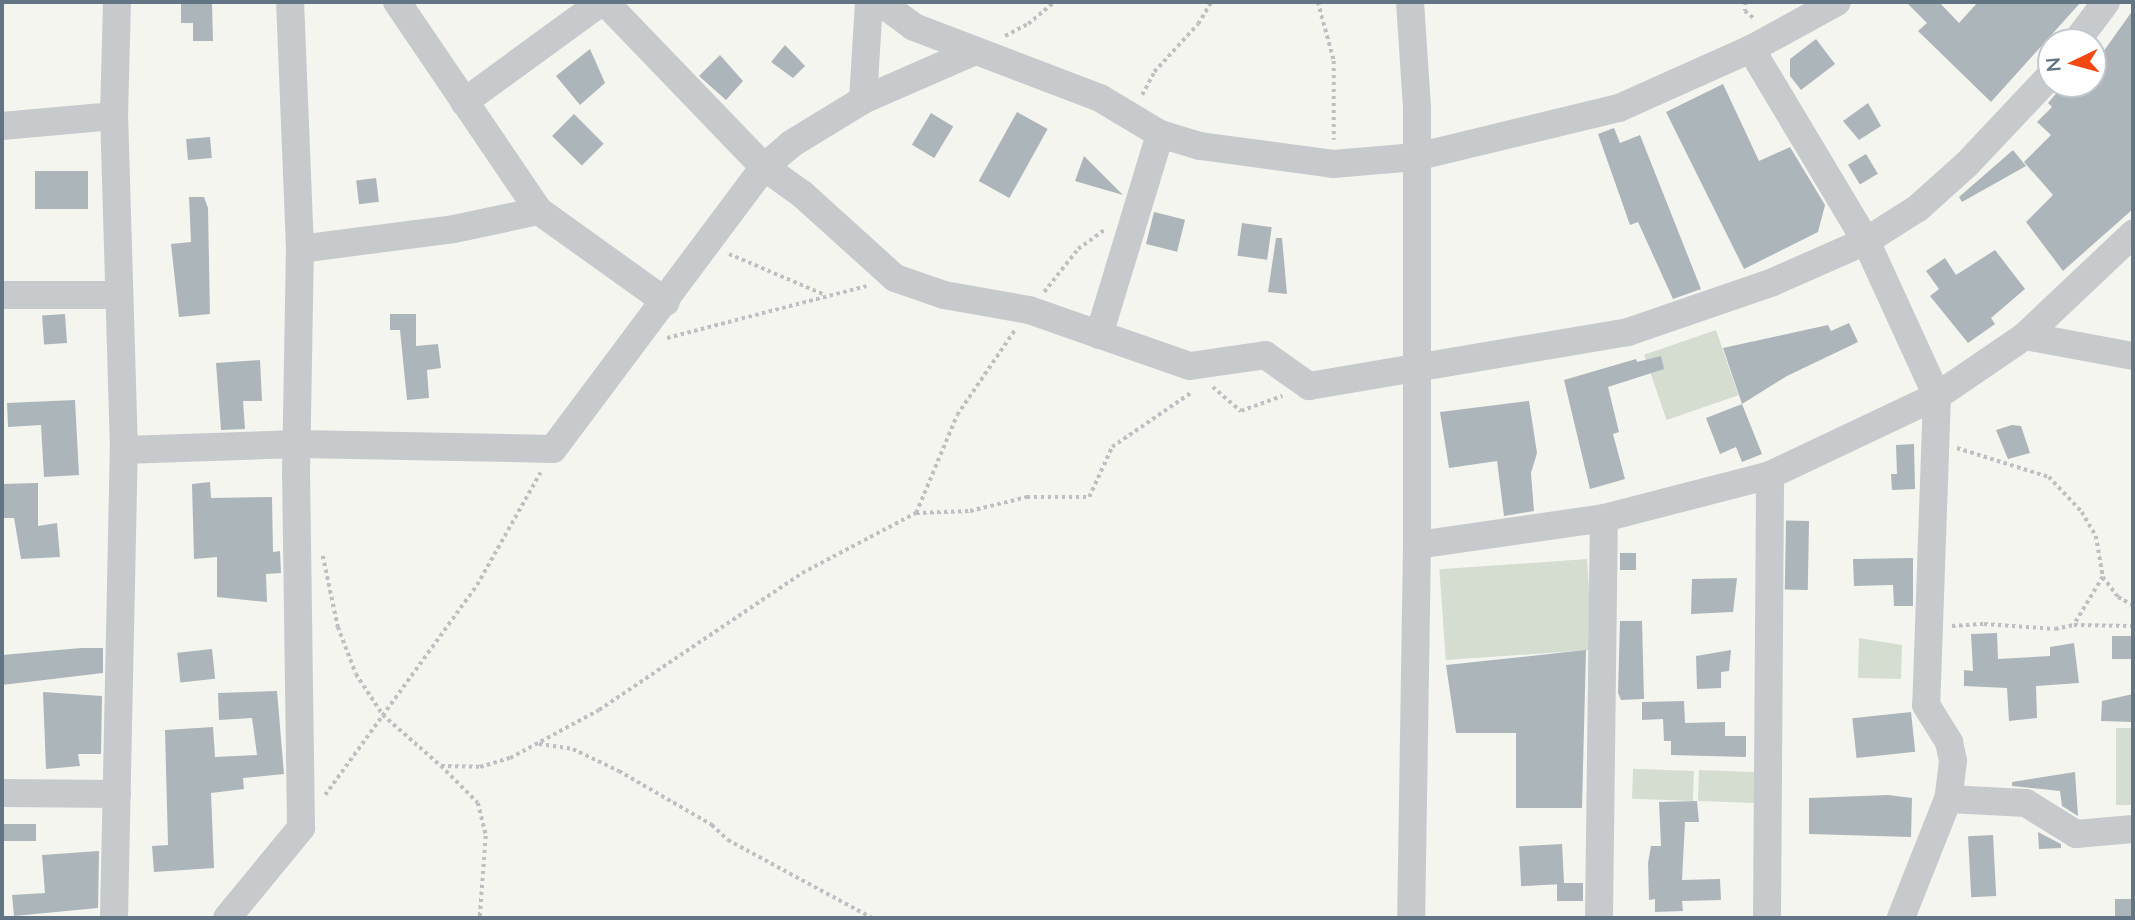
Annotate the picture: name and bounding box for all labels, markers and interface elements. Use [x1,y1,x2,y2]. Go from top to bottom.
north arrow [2037,28,2107,98]
text: N [2040,56,2065,73]

